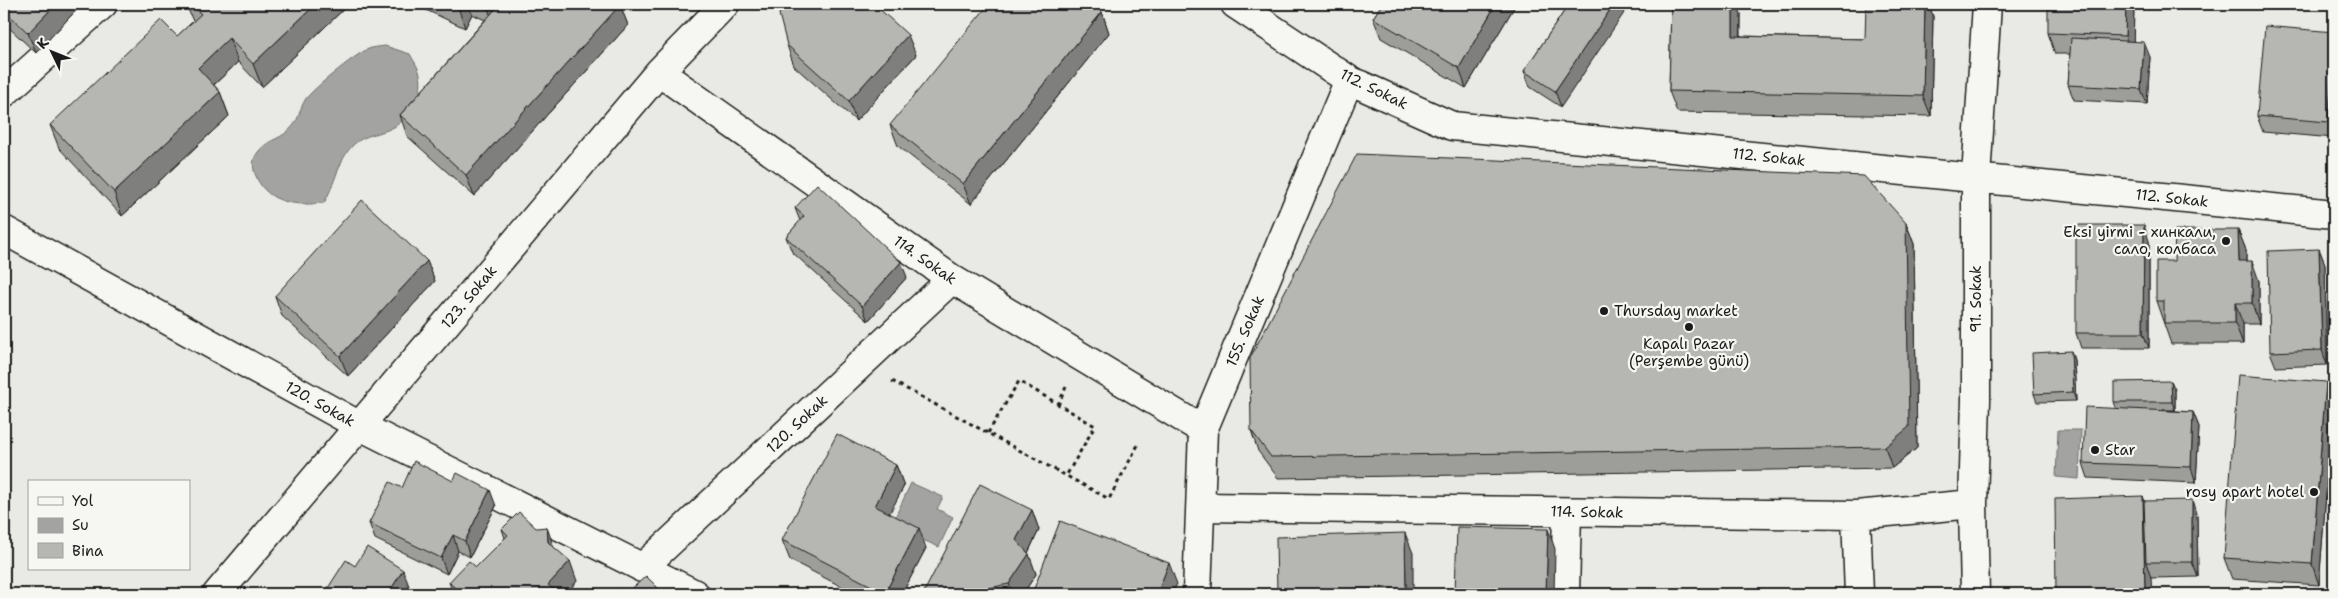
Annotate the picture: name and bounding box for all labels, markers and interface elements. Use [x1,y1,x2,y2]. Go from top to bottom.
north arrow [28,28,78,78]
text: K [33,33,53,53]
street label: 112. Sokak [1337,64,1411,114]
street label: 112. Sokak [1732,143,1806,171]
street label: 112. Sokak [2135,184,2209,212]
place label: Eksi yirmi - хинкали, сало, колбаса [2063,222,2217,259]
street label: 114. Sokak [889,231,961,289]
marker: Eksi yirmi - хинкали, сало, колбаса [2220,235,2232,247]
street label: 123. Sokak [437,261,501,333]
street label: 91. Sokak [1966,265,1986,333]
street label: 155. Sokak [1221,292,1269,370]
place label: Thursday market [1614,301,1738,321]
marker: Thursday market [1598,305,1610,317]
marker: Kapalı Pazar (Perşembe günü) [1683,321,1695,333]
place label: Kapalı Pazar (Perşembe günü) [1629,334,1749,371]
street label: 120. Sokak [281,377,359,431]
street label: 120. Sokak [762,390,832,458]
place label: Star [2105,440,2136,460]
marker: Star [2089,444,2101,456]
legend [28,480,190,570]
place label: rosy apart hotel [2186,482,2304,502]
marker: rosy apart hotel [2308,486,2320,498]
text: Yol [72,491,94,511]
street label: 114. Sokak [1550,501,1624,523]
text: Su [72,515,89,535]
text: Bina [72,541,104,561]

